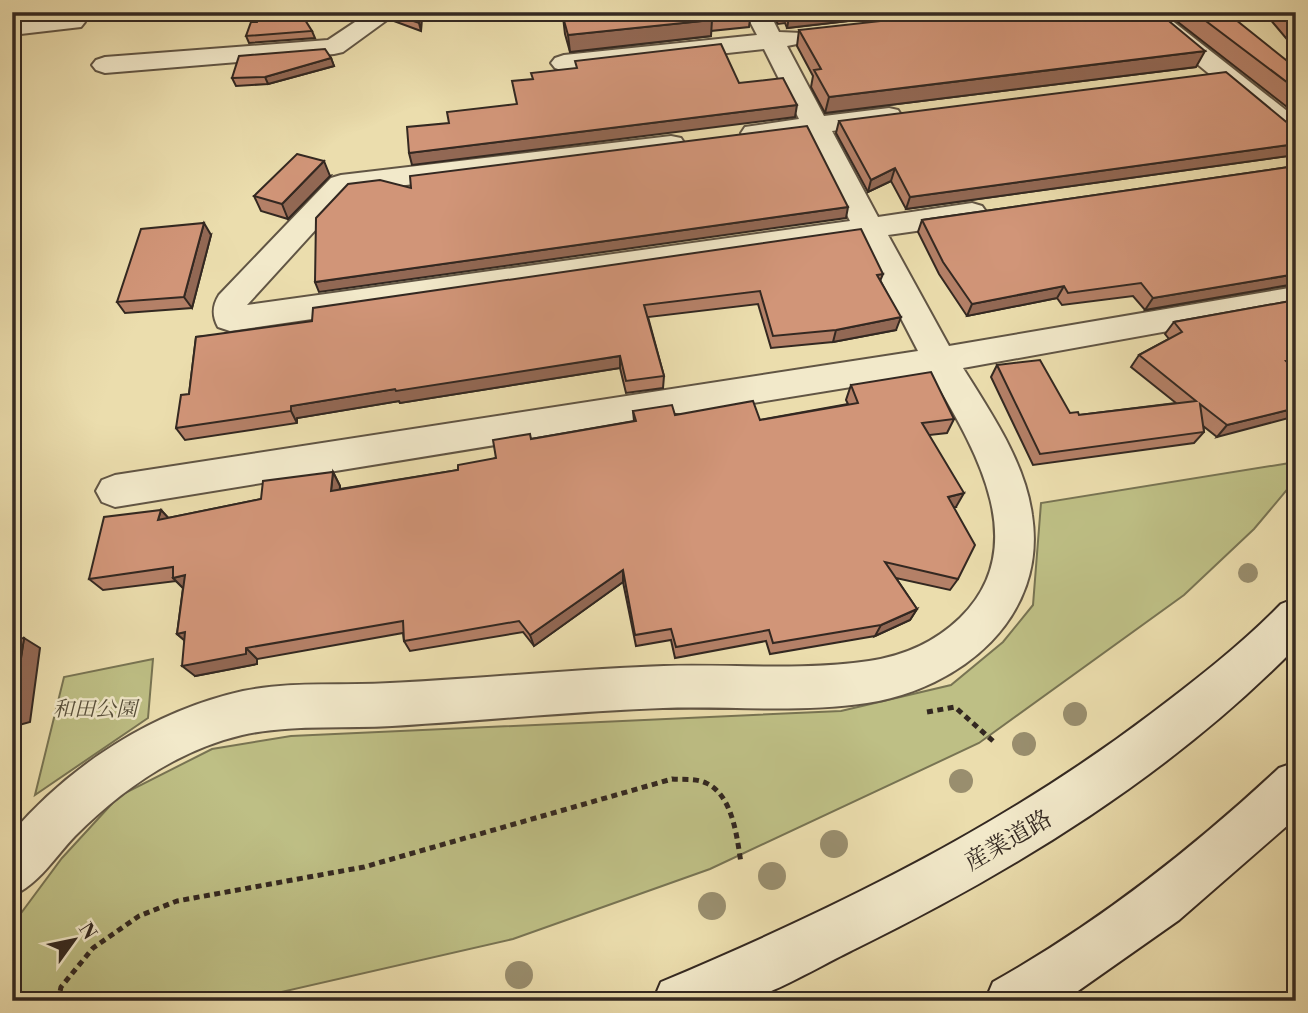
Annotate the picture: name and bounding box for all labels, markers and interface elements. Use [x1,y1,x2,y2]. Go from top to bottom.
park label: 和田公園 [53,697,140,723]
street label: 産業道路 [959,804,1058,878]
north arrow [38,904,108,974]
text: N [73,918,102,944]

